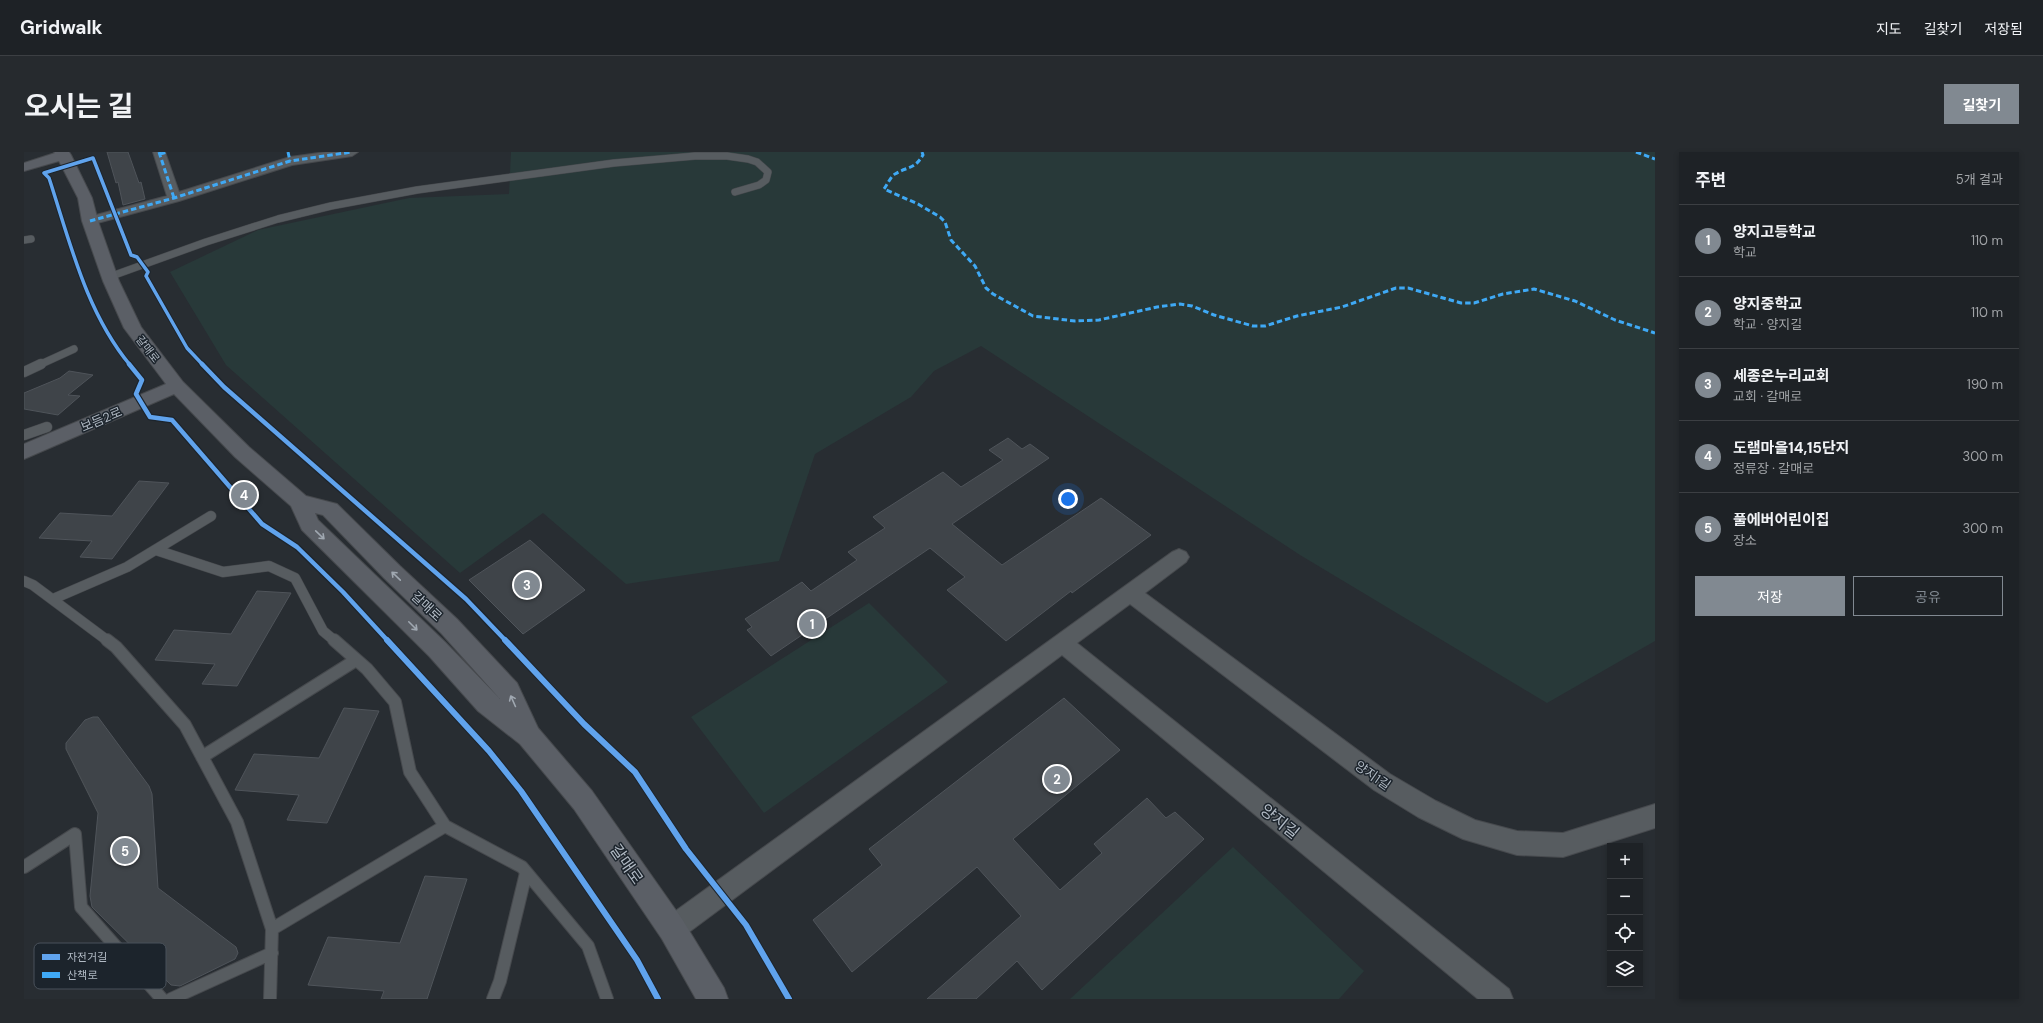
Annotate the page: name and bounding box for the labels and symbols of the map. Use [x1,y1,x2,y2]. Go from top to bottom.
street label: 갈매로 [133,333,163,365]
street label: 보듬2로 [78,403,125,436]
pin: 4 [231,480,257,510]
your location [1058,489,1078,509]
one-way arrow [315,530,325,540]
pin: 3 [514,570,540,600]
one-way arrow [391,571,401,581]
street label: 갈매로 [408,588,446,625]
pin: 1 [799,609,825,639]
one-way arrow [408,621,418,631]
one-way arrow [509,695,516,707]
street label: 양지1길 [1351,757,1394,794]
pin: 2 [1044,764,1070,794]
street label: 양지길 [1256,799,1303,843]
pin: 5 [112,836,138,866]
street label: 갈매로 [605,840,648,889]
legend [34,943,166,989]
text: 자전거길 [67,950,107,964]
text: 산책로 [67,968,97,982]

